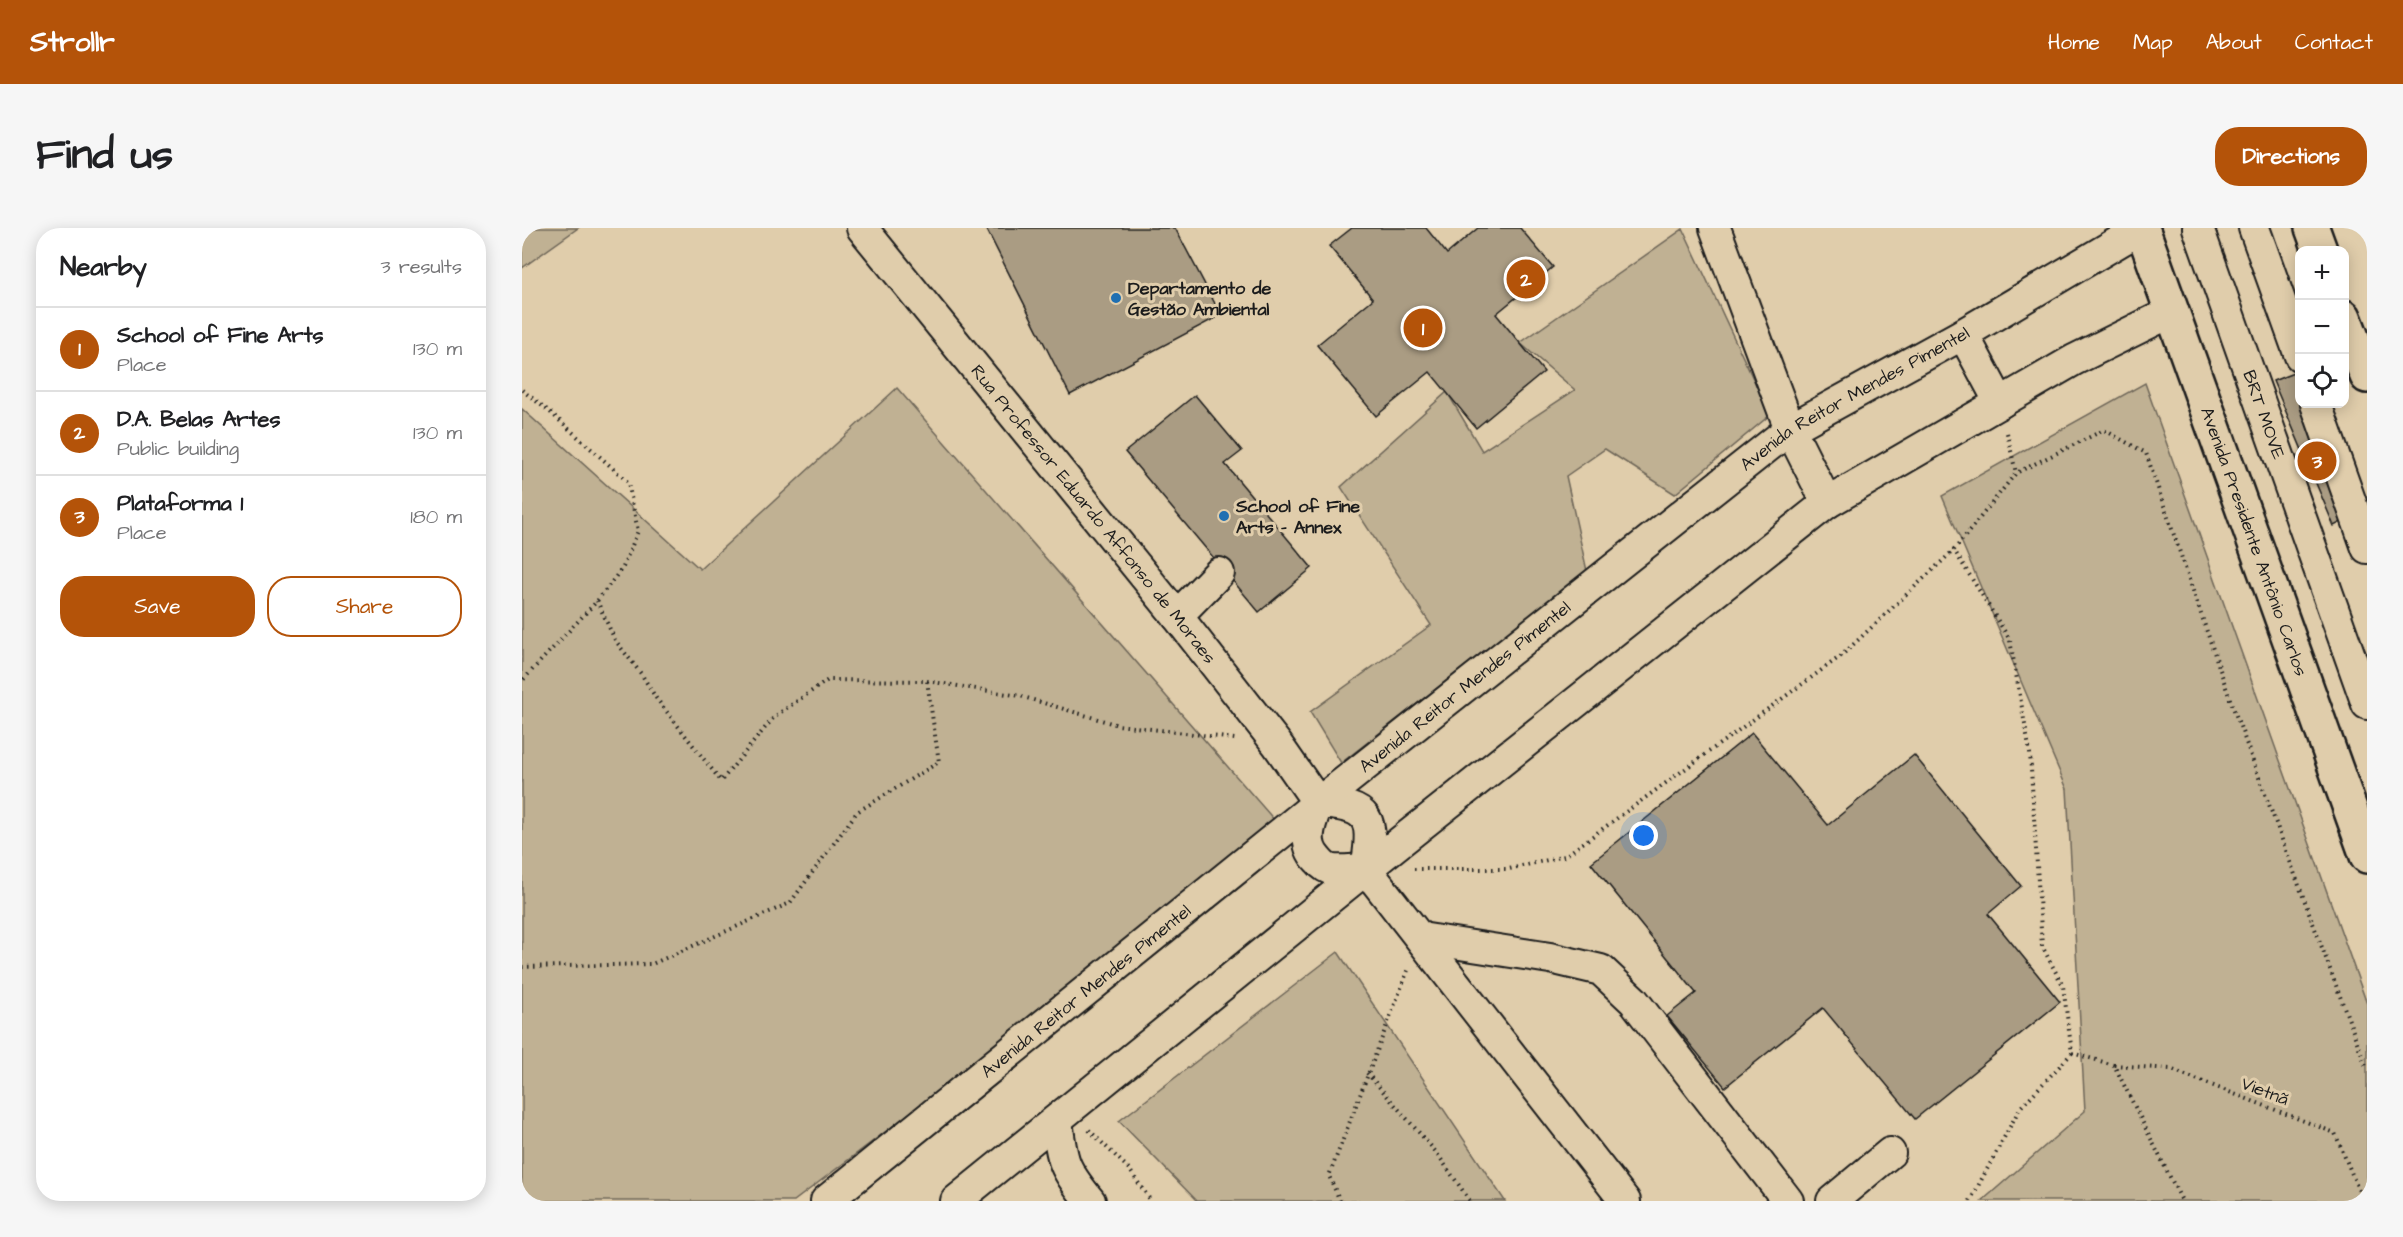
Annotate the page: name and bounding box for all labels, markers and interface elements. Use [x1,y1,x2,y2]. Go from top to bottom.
text: Strollr [30,23,115,62]
text: Home [2048,28,2100,57]
text: Map [2133,28,2173,57]
text: About [2206,28,2262,57]
text: Contact [2295,28,2373,57]
text: Find us [36,127,173,185]
button: Directions [2215,127,2367,186]
map controls [2295,246,2349,408]
button: + [2295,246,2349,300]
text: Nearby [60,249,147,285]
text: 3 results [380,253,462,281]
pin: 2 [1506,256,1546,302]
place label: Departamento de Gestão Ambiental [1128,276,1272,322]
marker: Departamento de Gestão Ambiental [1109,291,1123,305]
button: − [2295,300,2349,354]
pin: 1 [1404,306,1442,350]
text: School of Fine Arts [117,320,324,351]
street label: Avenida Reitor Mendes Pimentel [1735,321,1974,477]
text: 1 [78,335,81,363]
text: 130 m [413,335,462,363]
text: Place [117,351,167,379]
button: locate [2295,354,2349,408]
street label: Rua Professor Eduardo Affonso de Moraes [965,359,1222,669]
street label: BRT MOVE [2236,367,2291,463]
text: D.A. Belas Artes [117,404,280,435]
street label: Avenida Presidente Antônio Carlos [2194,404,2314,680]
text: 2 [74,419,85,447]
text: 130 m [413,419,462,447]
text: Public building [117,435,239,463]
pin: 3 [2298,438,2336,484]
text: Plataforma 1 [117,488,243,519]
place label: School of Fine Arts - Annex [1235,494,1360,540]
text: 3 [74,503,85,531]
text: 180 m [410,503,462,531]
marker: School of Fine Arts - Annex [1217,509,1231,523]
text: Place [117,519,167,547]
button: Save [60,576,255,637]
button: Share [267,576,462,637]
street label: Avenida Reitor Mendes Pimentel [1354,595,1576,779]
your location [1629,821,1658,850]
street label: Avenida Reitor Mendes Pimentel [976,899,1196,1084]
street label: Vietnã [2237,1071,2292,1112]

